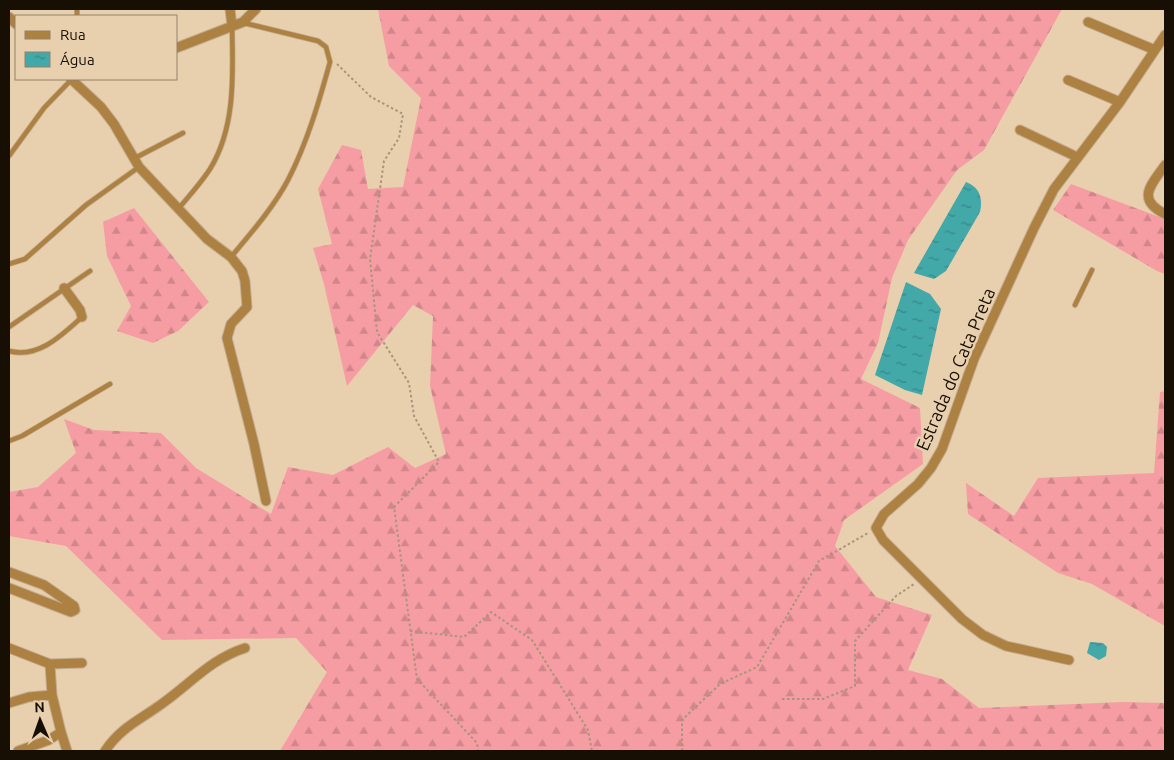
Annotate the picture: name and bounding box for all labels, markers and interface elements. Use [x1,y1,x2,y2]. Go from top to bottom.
legend [15,15,178,80]
text: Rua [60,26,86,43]
text: Água [60,51,95,68]
street label: Estrada do Cata Preta [912,285,998,453]
north arrow [15,695,65,745]
text: N [34,699,45,715]

